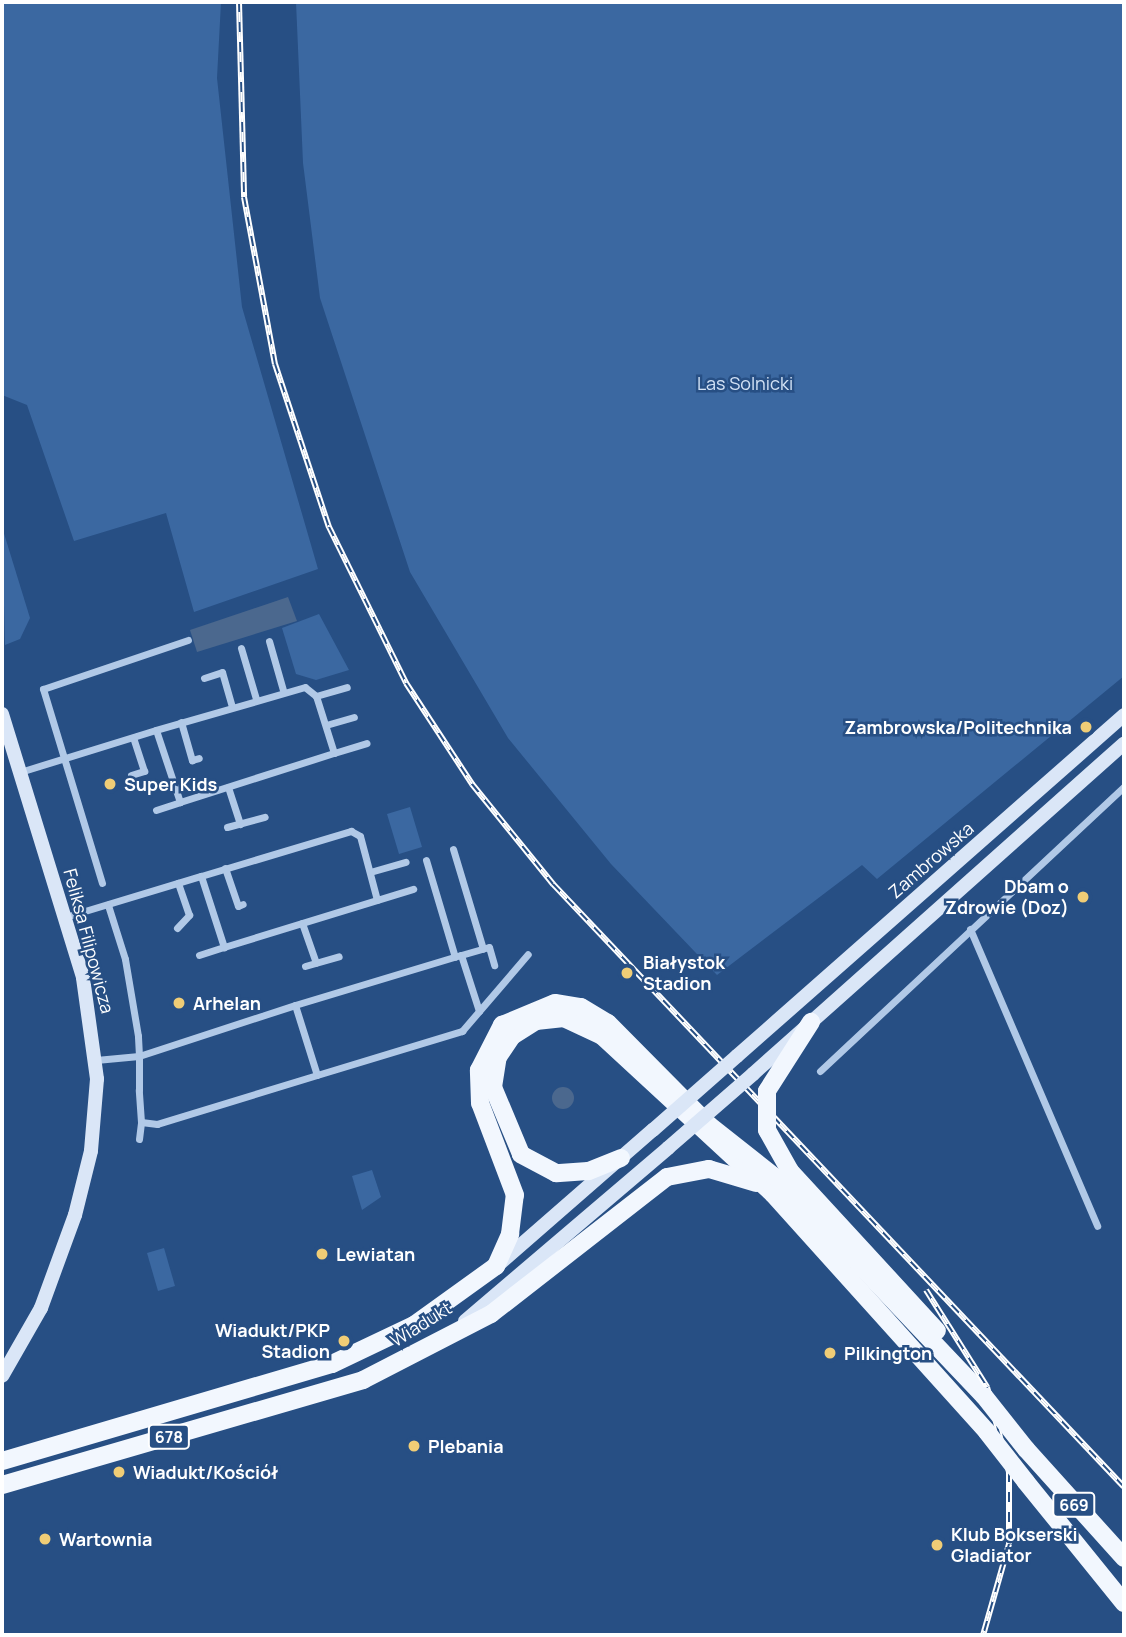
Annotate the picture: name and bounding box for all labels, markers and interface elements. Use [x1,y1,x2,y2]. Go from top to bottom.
park label: Las Solnicki [697,372,793,394]
place label: Zambrowska/Politechnika [844,716,1072,738]
marker: Zambrowska/Politechnika [1078,719,1094,735]
place label: Super Kids [124,773,217,795]
marker: Super Kids [102,776,118,792]
street label: Zambrowska [884,817,978,903]
street label: Feliksa Filipowicza [59,866,119,1016]
place label: Dbam o Zdrowie (Doz) [945,876,1069,918]
marker: Dbam o Zdrowie (Doz) [1075,889,1091,905]
place label: Białystok Stadion [643,952,725,995]
marker: Białystok Stadion [617,963,637,983]
place label: Arhelan [193,992,261,1014]
marker: Arhelan [171,995,187,1011]
place label: Lewiatan [336,1243,415,1265]
marker: Lewiatan [314,1246,330,1262]
street label: Wiadukt [386,1297,456,1351]
place label: Wiadukt/PKP Stadion [215,1320,330,1362]
marker: Wiadukt/PKP Stadion [336,1333,352,1349]
place label: Pilkington [844,1342,932,1364]
marker: Pilkington [822,1345,838,1361]
road number: 678 [146,1424,192,1450]
place label: Plebania [428,1435,504,1457]
marker: Plebania [406,1438,422,1454]
place label: Wiadukt/Kościół [133,1461,278,1483]
marker: Wiadukt/Kościół [111,1464,127,1480]
road number: 669 [1051,1492,1097,1518]
place label: Klub Bokserski Gladiator [951,1524,1078,1566]
place label: Wartownia [59,1528,152,1550]
marker: Wartownia [37,1531,53,1547]
marker: Klub Bokserski Gladiator [929,1537,945,1553]

